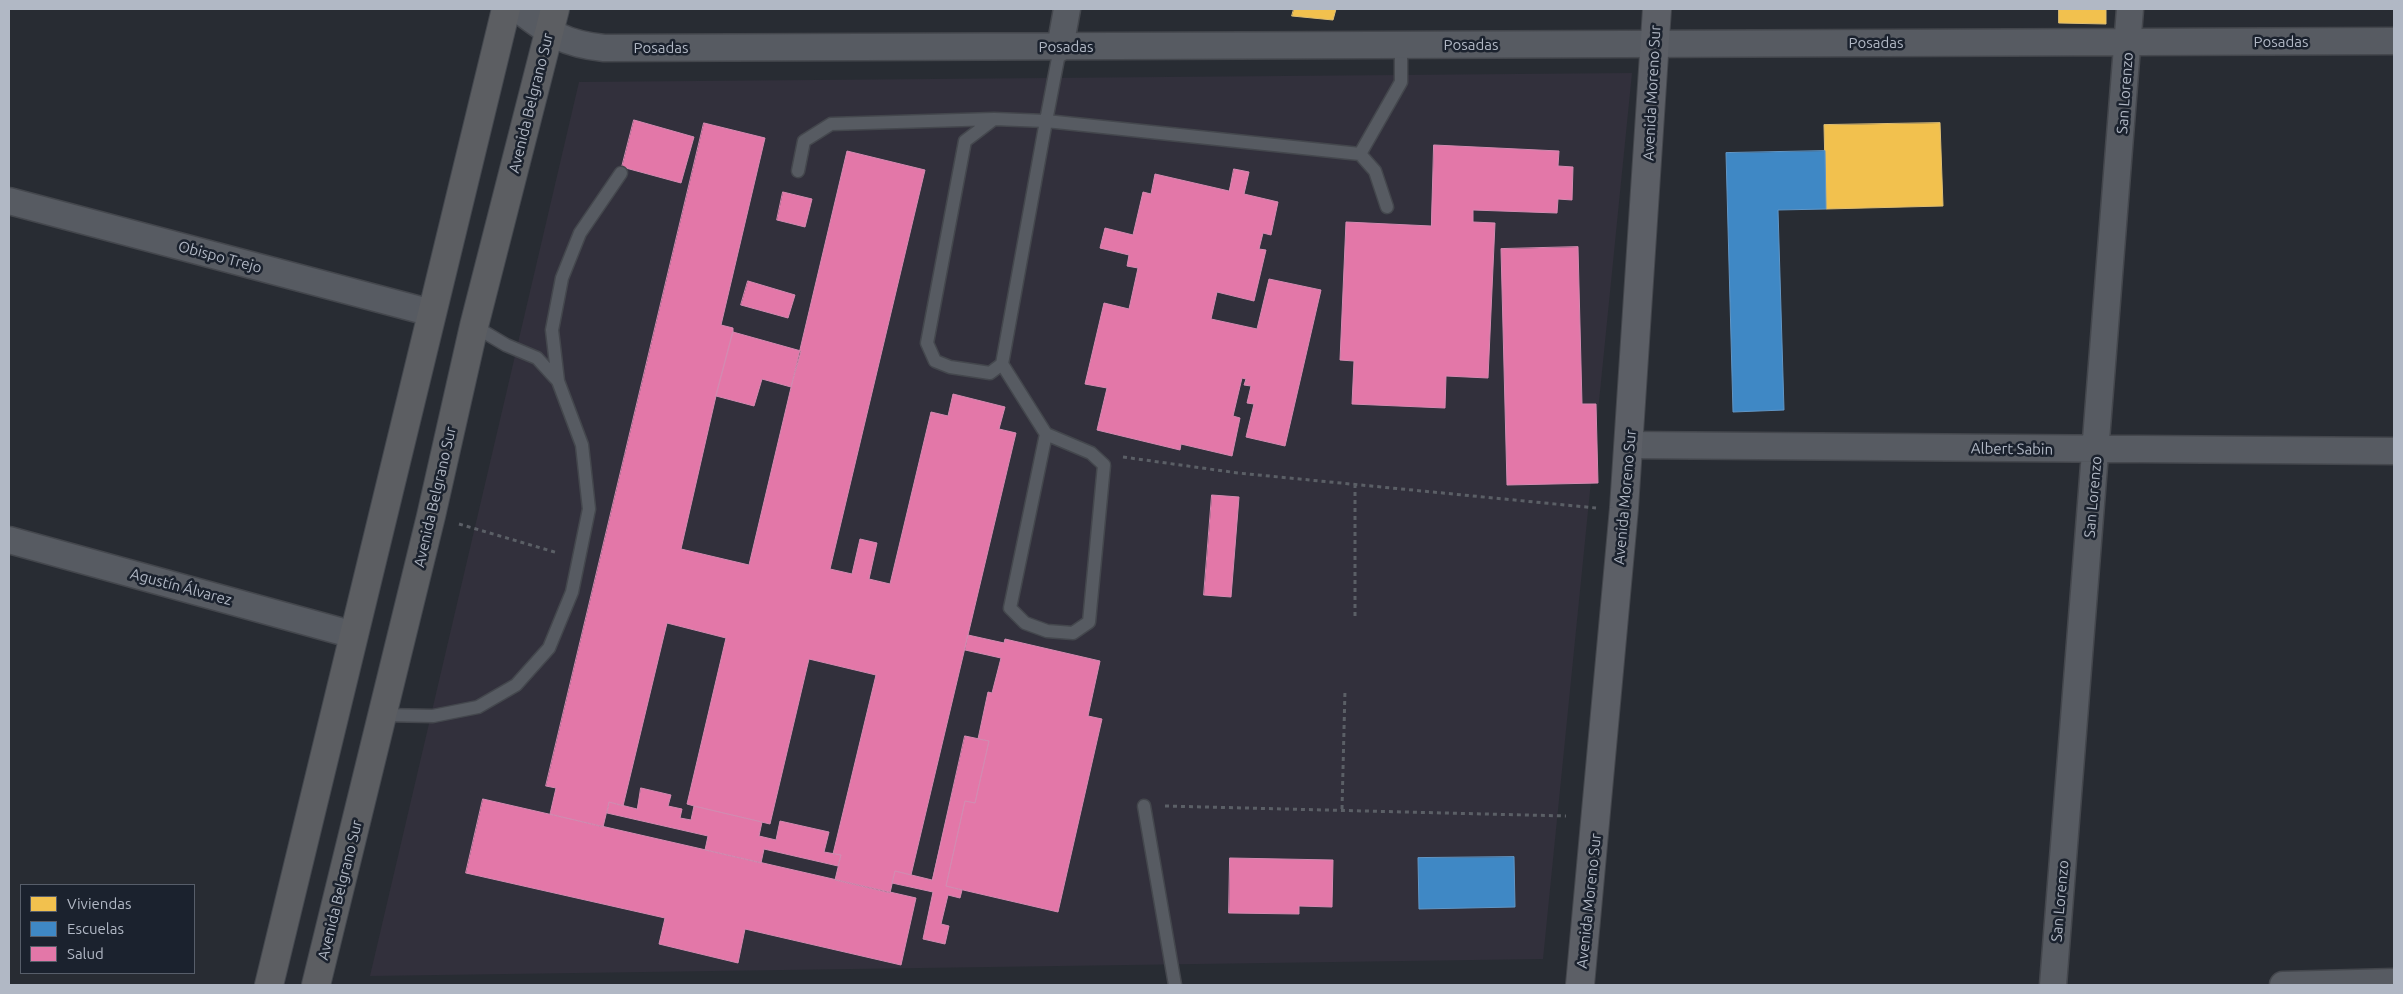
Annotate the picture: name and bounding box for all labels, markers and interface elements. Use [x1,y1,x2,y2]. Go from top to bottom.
street label: Avenida Moreno Sur [1639,25,1665,161]
street label: Avenida Belgrano Sur [505,31,557,175]
street label: Posadas [2254,33,2308,51]
street label: Posadas [1849,34,1903,52]
street label: Posadas [1444,36,1498,54]
street label: Posadas [1039,38,1093,56]
street label: Posadas [634,39,688,57]
street label: San Lorenzo [2113,51,2137,135]
street label: Obispo Trejo [176,237,264,277]
street label: Avenida Belgrano Sur [410,425,460,569]
street label: Avenida Moreno Sur [1610,429,1640,565]
street label: Albert Sabin [1971,439,2053,459]
street label: San Lorenzo [2080,455,2106,539]
street label: Agustín Álvarez [128,565,234,609]
street label: Avenida Belgrano Sur [314,818,366,962]
street label: Avenida Moreno Sur [1573,832,1605,970]
street label: San Lorenzo [2047,859,2073,943]
legend [20,884,195,974]
text: Viviendas [67,895,131,912]
text: Escuelas [67,920,124,937]
text: Salud [67,945,104,962]

